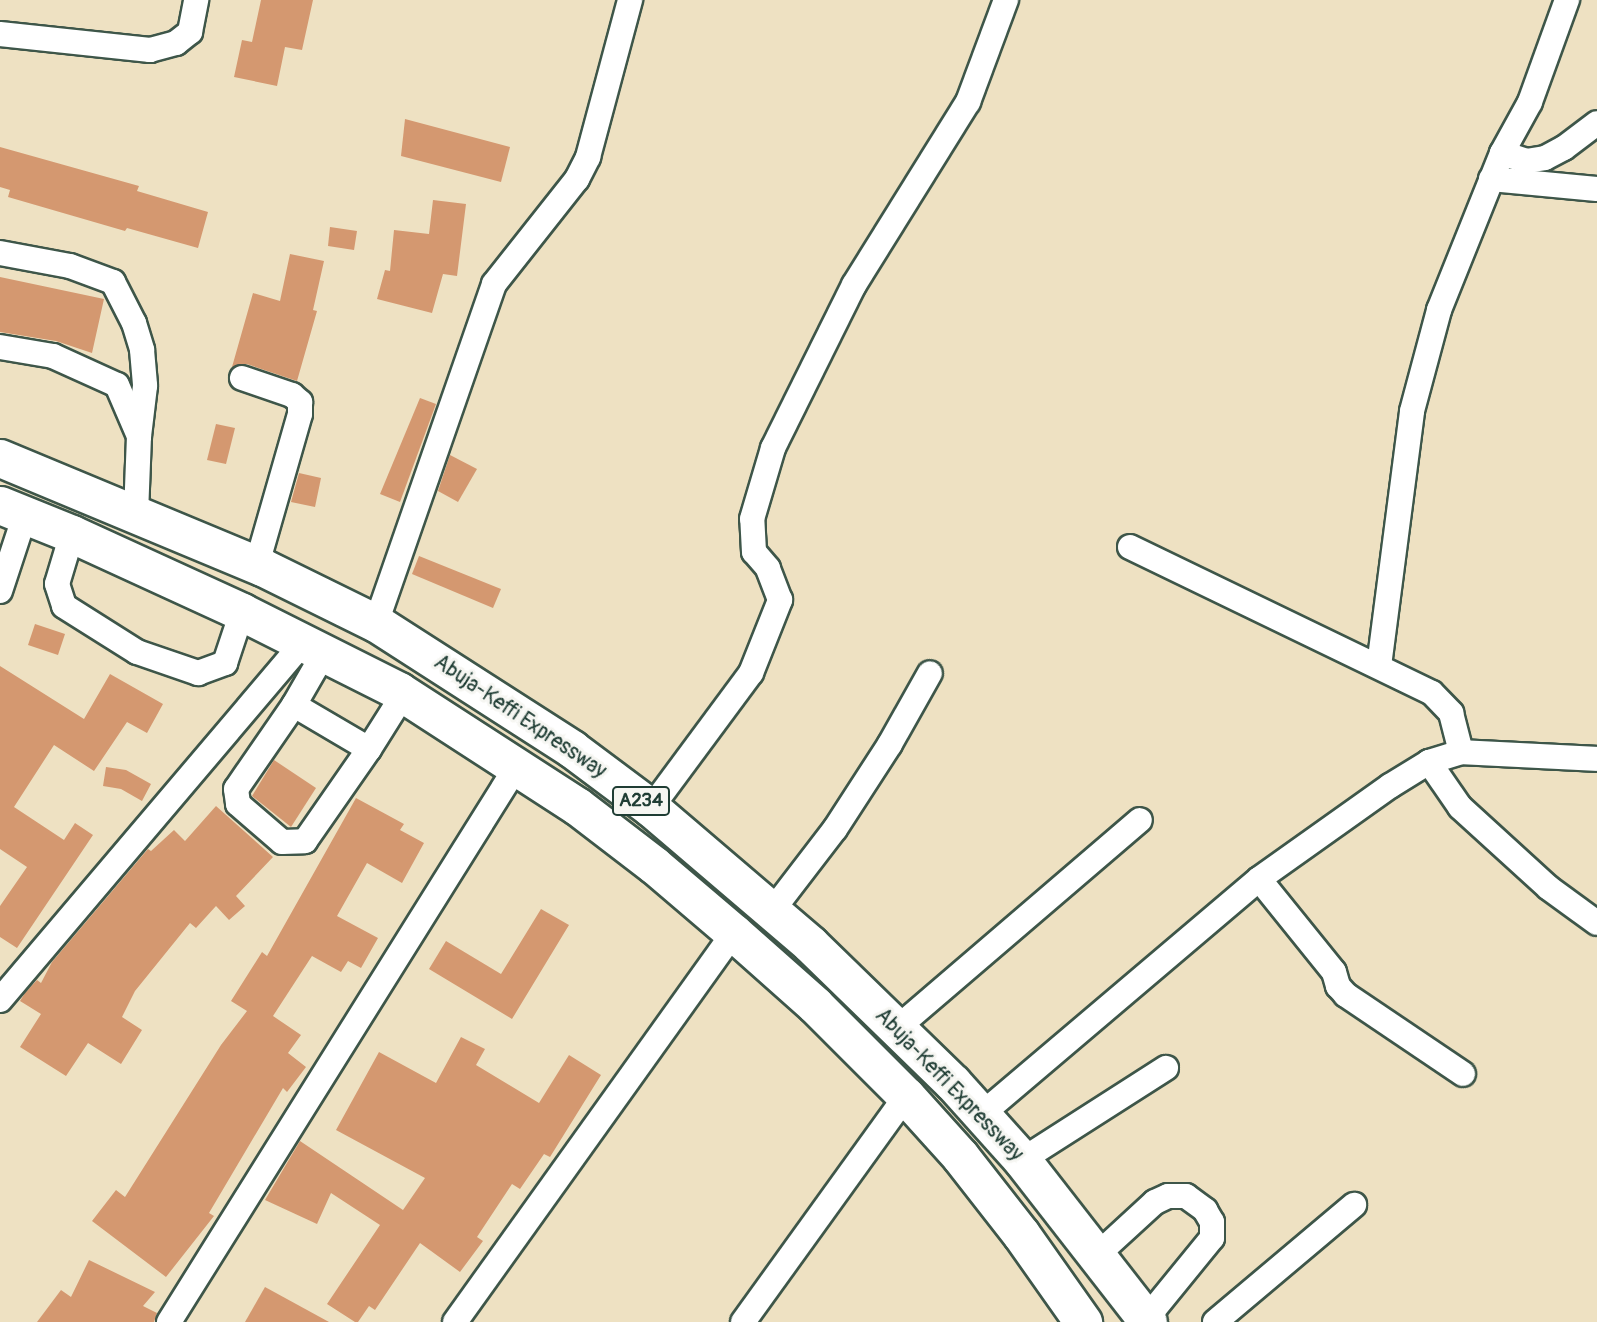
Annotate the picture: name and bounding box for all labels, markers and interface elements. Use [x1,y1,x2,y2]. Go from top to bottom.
street label: Abuja-Keffi Expressway [429,650,611,784]
road number: A234 [611,786,671,816]
street label: Abuja-Keffi Expressway [870,1003,1028,1167]

